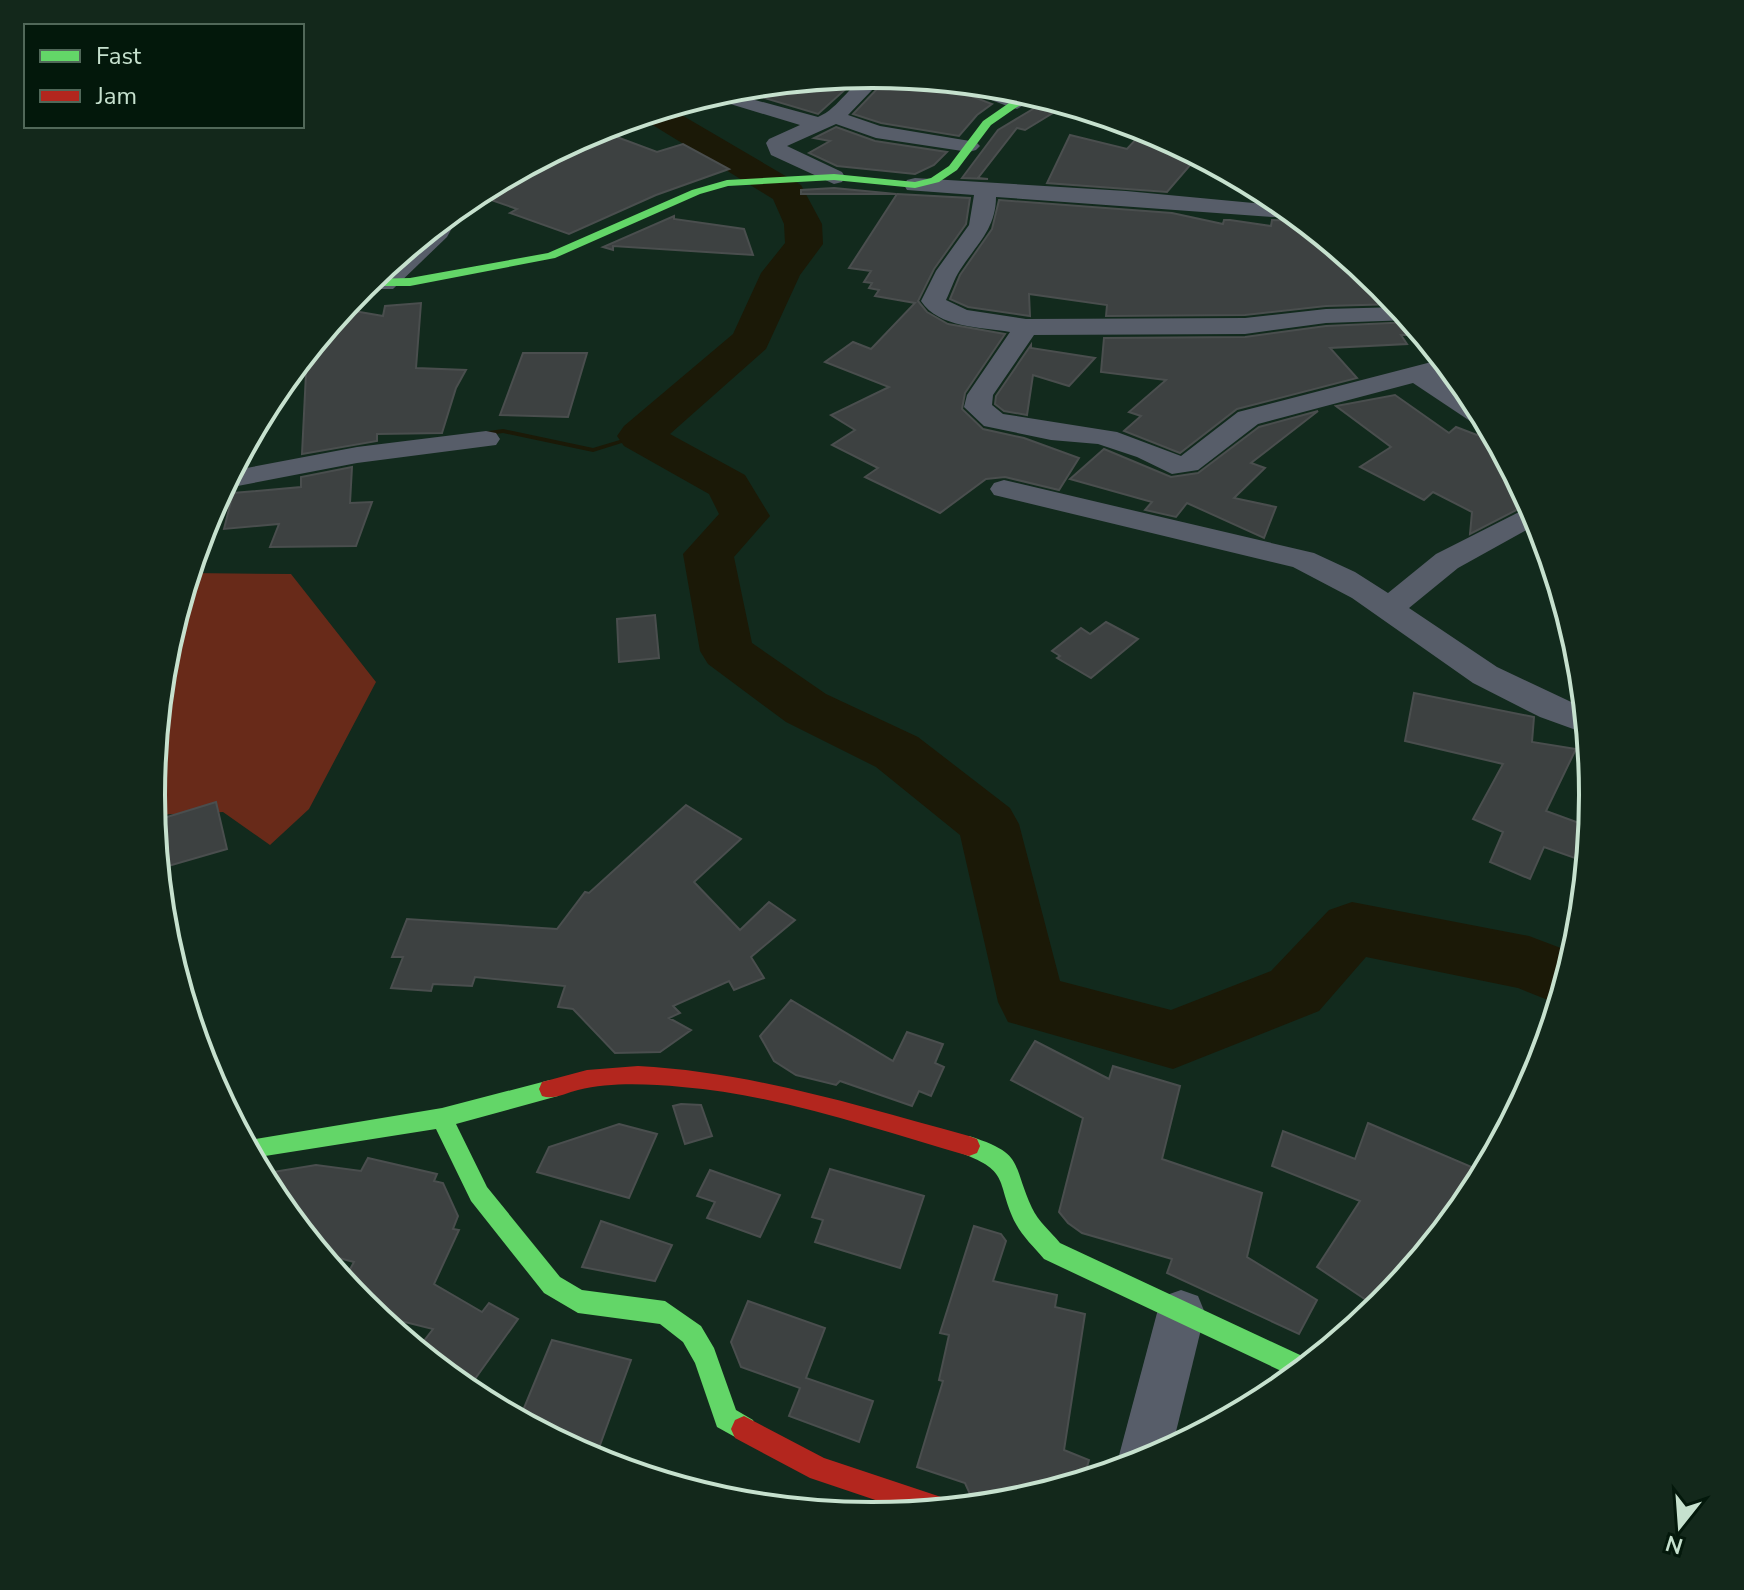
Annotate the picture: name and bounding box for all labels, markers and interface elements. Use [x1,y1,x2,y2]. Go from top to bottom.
legend [24,24,304,128]
text: Fast [96,40,142,72]
text: Jam [95,80,137,112]
north arrow [1640,1486,1720,1566]
text: N [1662,1527,1687,1561]

